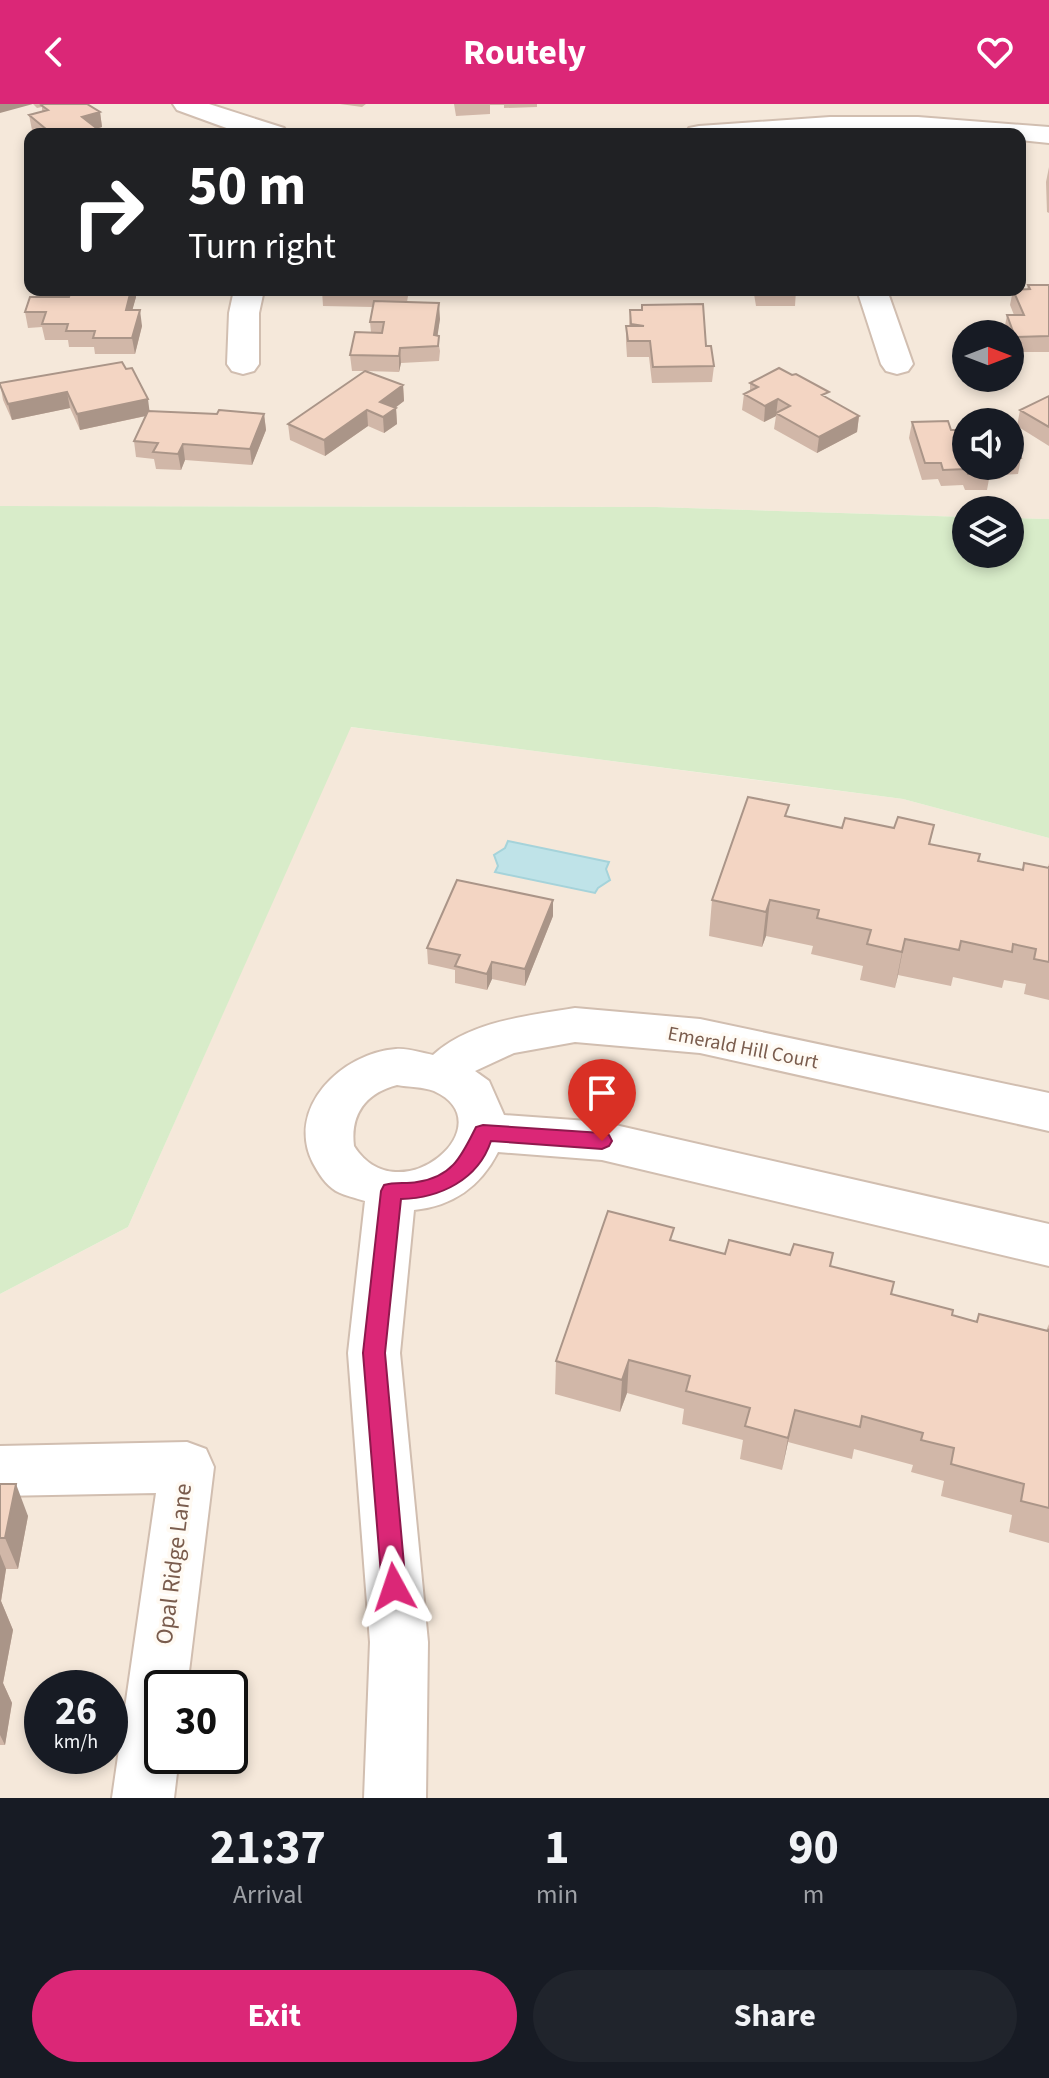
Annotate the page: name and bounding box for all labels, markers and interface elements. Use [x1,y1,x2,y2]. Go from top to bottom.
text: Routely [463,27,586,78]
icon: back [32,30,76,74]
icon: heart [973,30,1017,74]
text: 50 m [188,147,306,226]
icon: right [56,160,160,264]
text: Turn right [188,221,336,272]
north arrow [952,320,1024,392]
map controls [952,320,1024,568]
button: sound [952,408,1024,480]
button: layers [952,496,1024,568]
street label: Emerald Hill Court [665,1020,821,1076]
pin [568,1059,636,1141]
icon: arrive [580,1071,624,1115]
street label: Opal Ridge Lane [147,1481,201,1647]
position arrow [352,1545,436,1629]
speed limit sign: 30 [144,1670,248,1774]
text: 26 [55,1683,97,1740]
text: km/h [54,1728,98,1756]
text: 21:37 [210,1814,326,1882]
text: 1 [544,1814,570,1882]
text: 90 [788,1814,839,1882]
text: Arrival [233,1876,303,1913]
text: min [536,1876,578,1913]
text: m [803,1876,824,1913]
button: Exit [32,1970,517,2062]
button: Share [533,1970,1017,2062]

